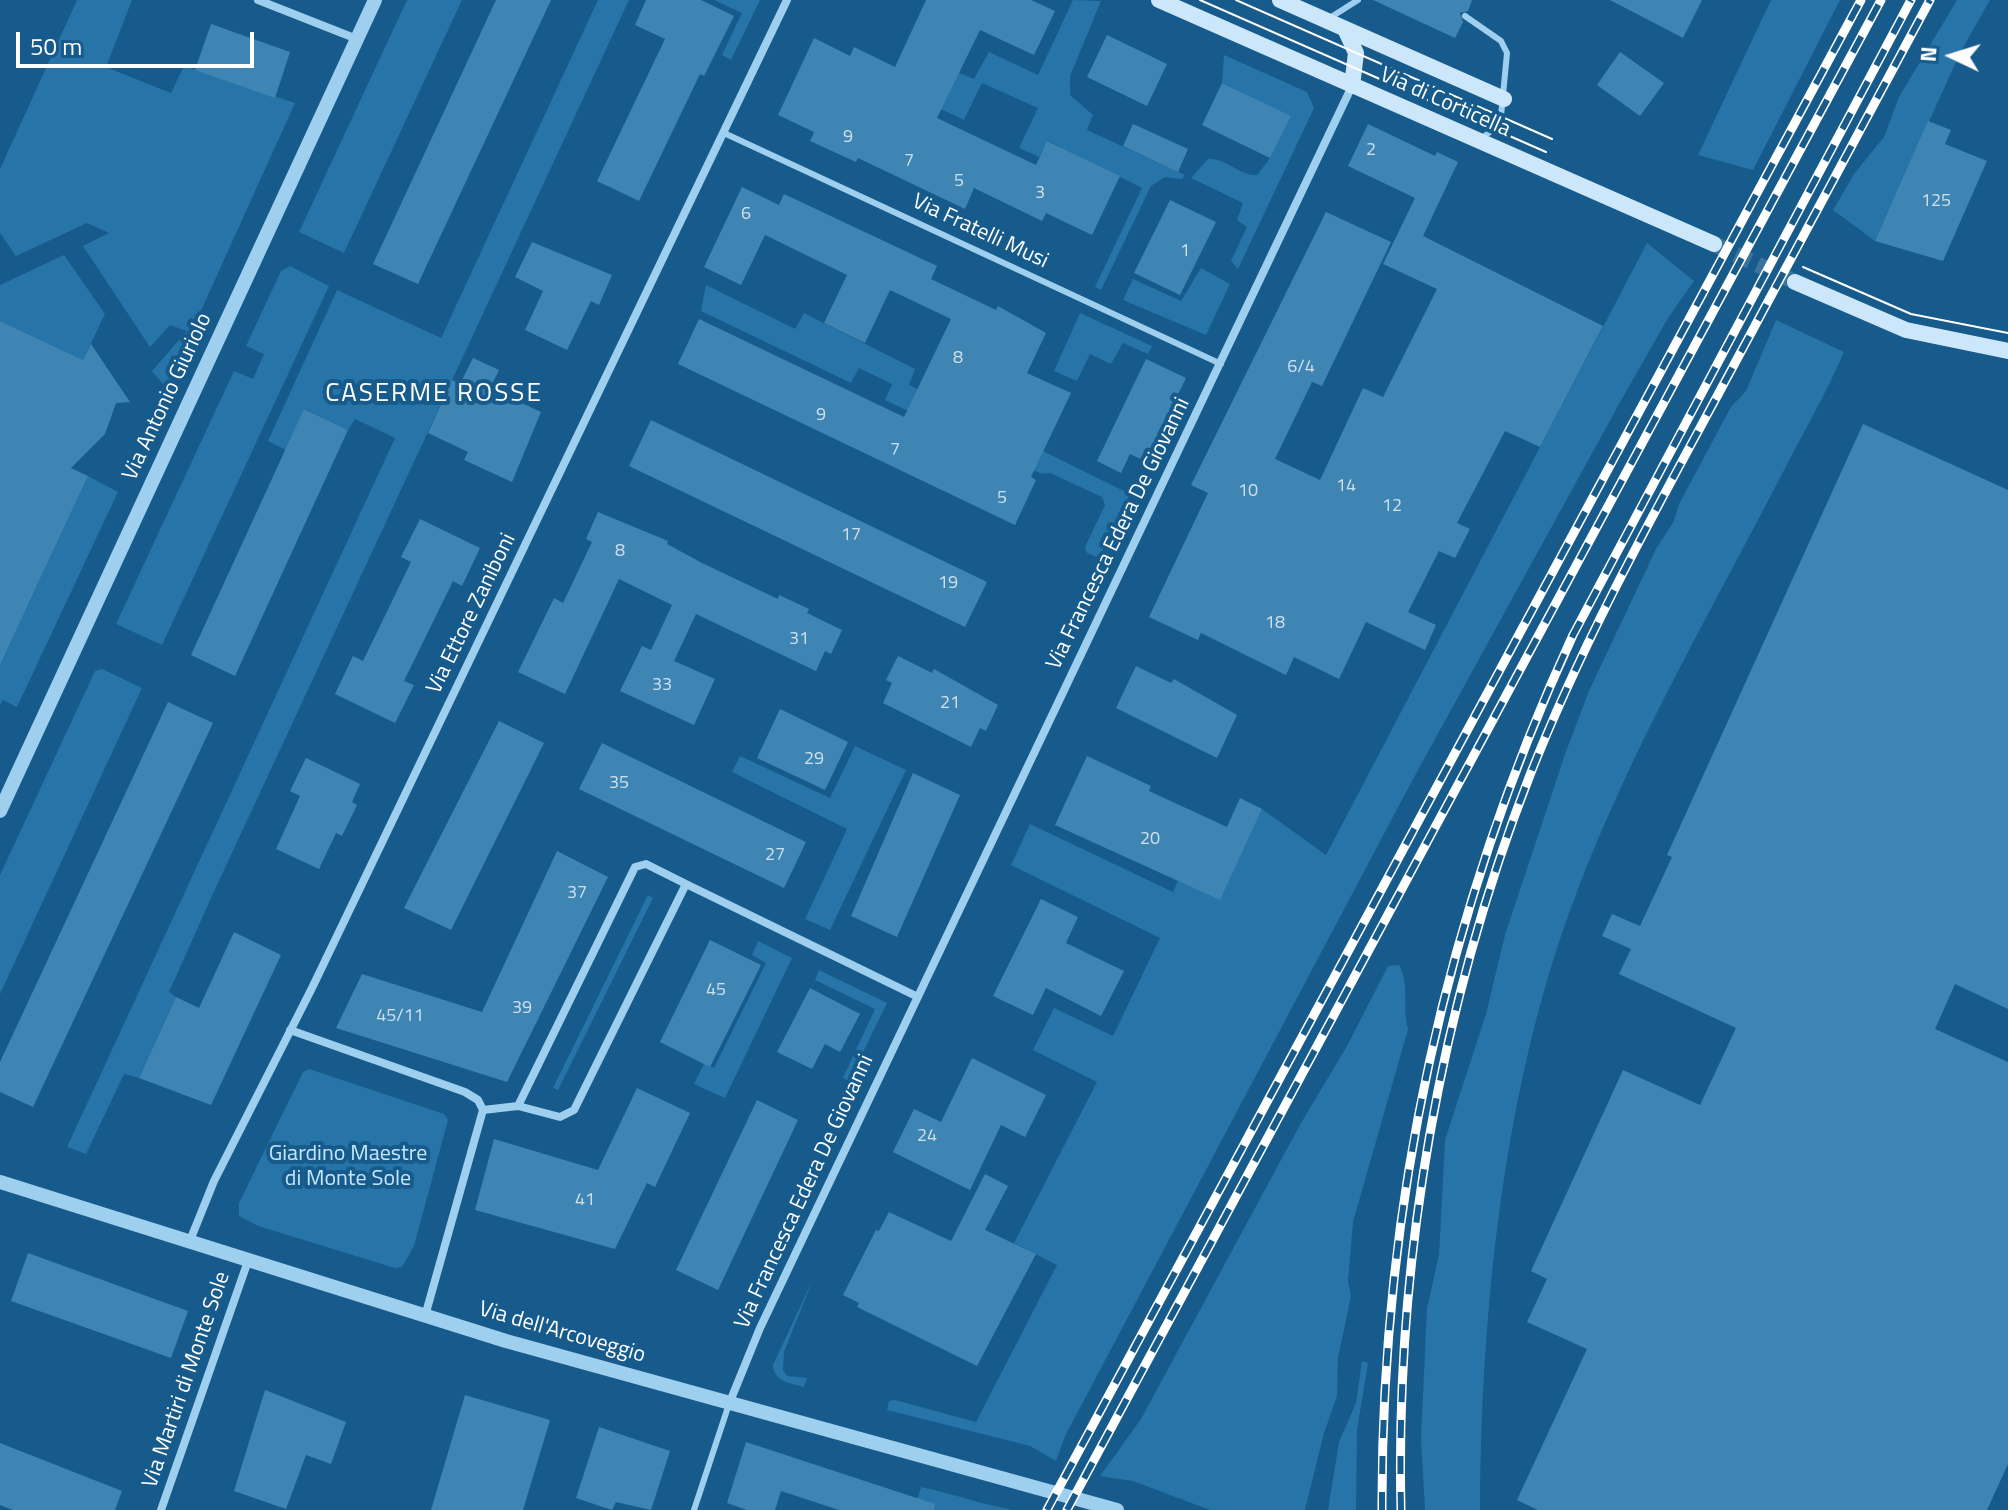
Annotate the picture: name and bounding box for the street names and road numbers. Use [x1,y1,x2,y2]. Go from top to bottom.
street label: Via di Corticella [1376,62,1514,144]
street label: Via Fratelli Musi [908,189,1052,275]
street label: Via Antonio Giuriolo [118,309,218,485]
street label: Via Francesca Edera De Giovanni [1042,394,1196,674]
street label: Via Ettore Zaniboni [422,529,522,699]
street label: Via Francesca Edera De Giovanni [730,1051,880,1333]
street label: Via Martiri di Monte Sole [138,1268,236,1492]
street label: Via dell'Arcoveggio [476,1297,648,1369]

